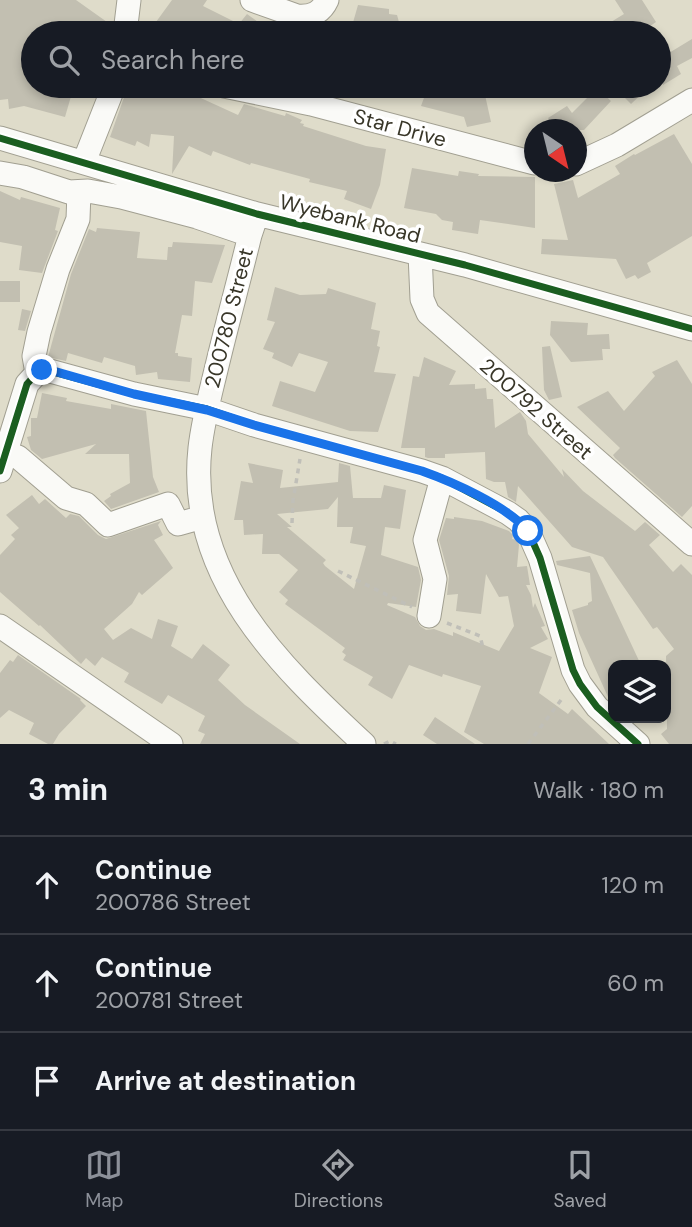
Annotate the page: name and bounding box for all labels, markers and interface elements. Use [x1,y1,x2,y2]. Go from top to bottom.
search box [21,21,671,98]
icon: search [45,41,83,79]
text: Search here [101,43,244,77]
street label: Star Drive [351,102,450,154]
north arrow [524,119,587,182]
street label: Wyebank Road [276,188,424,250]
street label: 200780 Street [198,245,260,391]
street label: 200792 Street [474,352,598,466]
route end [26,354,57,385]
route start [512,515,543,546]
map controls [608,660,671,723]
button: layers [608,660,671,723]
text: 3 min [28,770,108,809]
text: Walk · 180 m [533,775,664,805]
text: Continue [95,853,212,887]
icon: ahead [28,866,66,904]
text: 120 m [601,870,664,900]
text: 200786 Street [95,887,251,917]
text: Continue [95,951,212,985]
icon: ahead [28,964,66,1002]
text: 60 m [607,968,664,998]
text: 200781 Street [95,985,243,1015]
icon: arrive [28,1062,66,1100]
text: Arrive at destination [95,1064,356,1098]
tab: Map [85,1146,123,1213]
tab: Directions [294,1146,383,1213]
tab: Saved [554,1146,607,1213]

